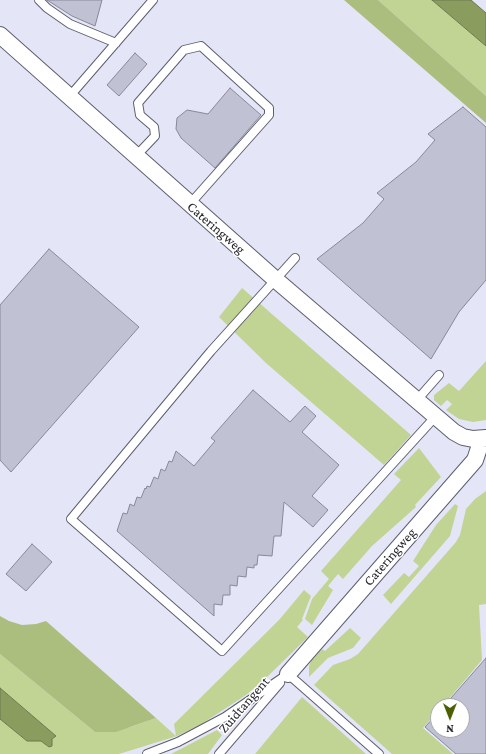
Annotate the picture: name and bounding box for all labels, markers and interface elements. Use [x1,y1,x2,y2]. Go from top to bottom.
street label: Cateringweg [184,198,248,258]
street label: Cateringweg [360,525,420,589]
street label: Zuidtangent [215,673,273,737]
north arrow [430,698,470,738]
text: N [446,723,454,735]

